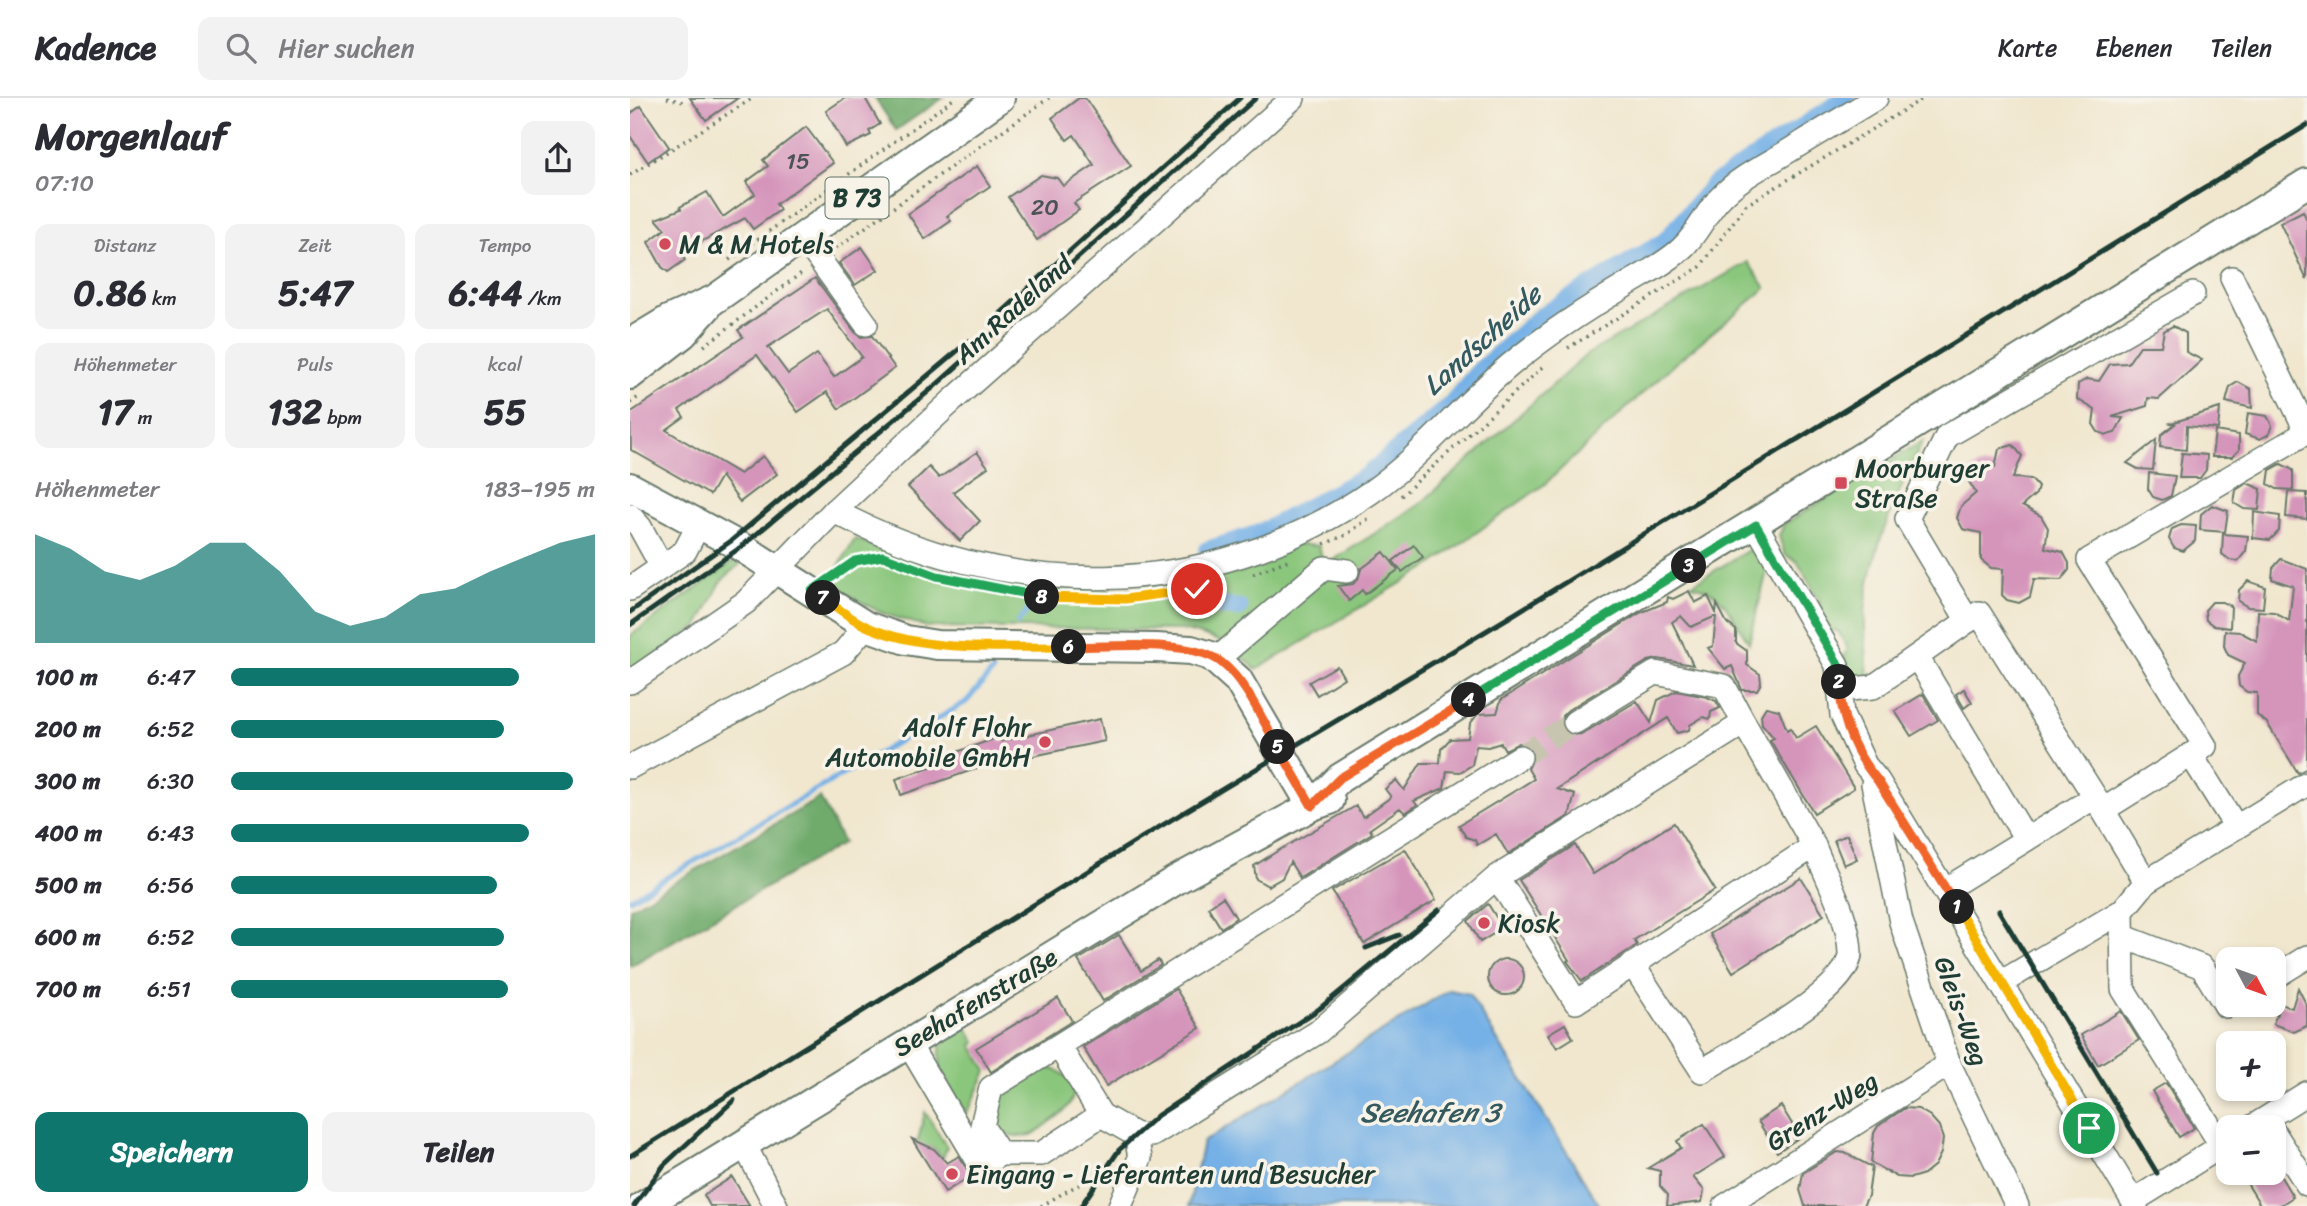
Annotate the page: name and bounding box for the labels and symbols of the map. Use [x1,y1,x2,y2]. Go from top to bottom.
house number: 15 [786,141,810,182]
road number: B 73 [826,178,888,218]
house number: 20 [1031,187,1059,228]
place label: M & M Hotels [679,221,834,267]
marker: M & M Hotels [657,236,673,252]
street label: Am Radeland [942,241,1085,376]
water label: Landscheide [1411,270,1555,408]
place label: Moorburger Straße [1855,445,1990,521]
marker: Moorburger Straße [1833,475,1849,491]
pin: 3 [1672,548,1706,584]
pin [1167,559,1227,619]
pin: 7 [806,580,840,616]
pin: 8 [1024,580,1060,614]
pin: 6 [1052,630,1087,664]
pin: 2 [1822,664,1856,700]
pin: 4 [1452,682,1486,718]
place label: Adolf Flohr Automobile GmbH [825,704,1032,780]
pin: 5 [1260,730,1296,764]
marker: Adolf Flohr Automobile GmbH [1037,734,1053,750]
pin: 1 [1940,890,1974,924]
place label: Kiosk [1498,900,1560,946]
marker: Kiosk [1476,915,1492,931]
street label: Seehafenstraße [883,934,1067,1070]
north arrow [2216,947,2286,1017]
street label: Gleis-Weg [1921,949,2003,1073]
street label: Grenz-Weg [1757,1058,1887,1164]
water label: Seehafen 3 [1360,1088,1503,1137]
pin [2059,1098,2119,1158]
place label: Eingang - Lieferanten und Besucher [966,1151,1376,1197]
marker: Eingang - Lieferanten und Besucher [944,1166,960,1182]

